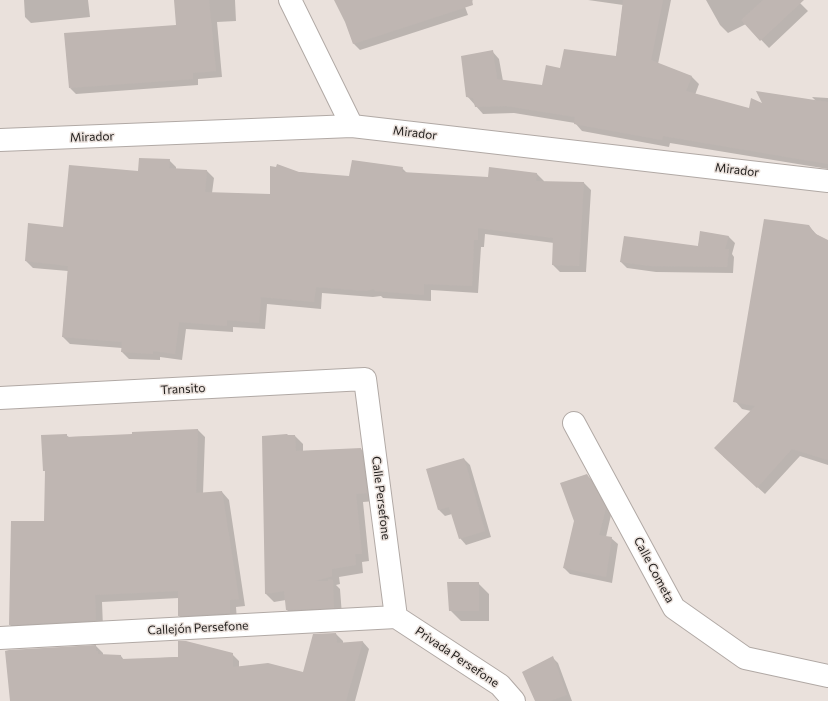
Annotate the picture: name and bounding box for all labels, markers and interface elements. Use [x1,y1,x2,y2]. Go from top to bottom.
street label: Mirador [392,123,438,143]
street label: Mirador [70,129,114,145]
street label: Mirador [714,160,760,180]
street label: Transito [160,381,206,397]
street label: Calle Persefone [369,455,393,541]
street label: Calle Cometa [631,535,677,605]
street label: Callejón Persefone [147,618,249,638]
street label: Privada Persefone [412,624,502,690]

